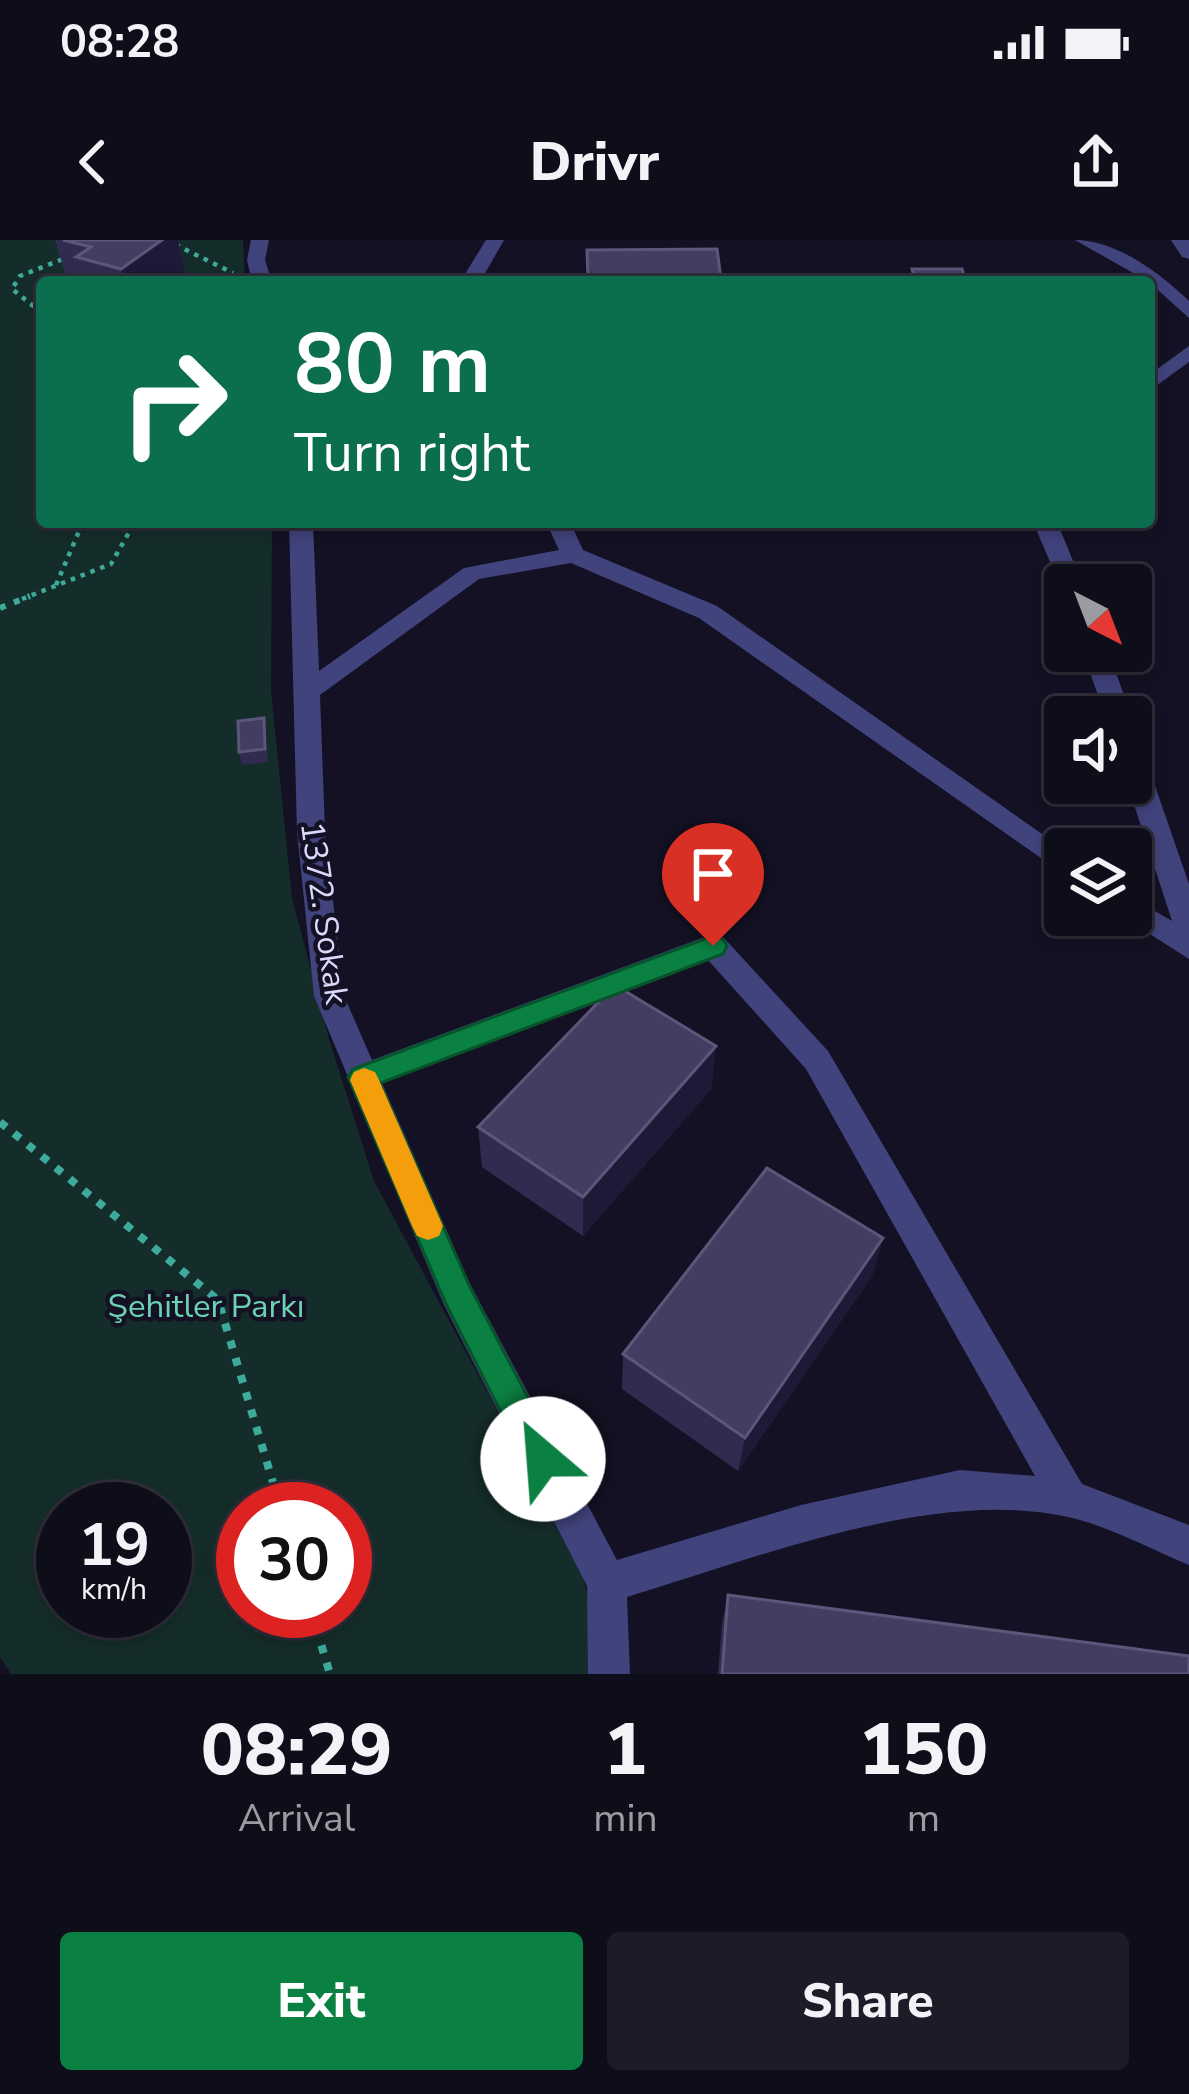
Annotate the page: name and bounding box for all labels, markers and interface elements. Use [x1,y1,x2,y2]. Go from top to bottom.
text: 08:28 [60,12,179,73]
text: Drivr [530,125,659,199]
icon: back [60,129,126,195]
icon: share [1063,129,1129,195]
text: 80 m [294,307,491,422]
icon: right [96,324,252,480]
text: Turn right [294,416,530,490]
north arrow [1044,564,1152,672]
map controls [1044,564,1152,936]
button: sound [1044,696,1152,804]
street label: 1372. Sokak [289,819,359,1008]
pin [662,823,764,946]
button: layers [1044,828,1152,936]
icon: arrive [680,841,746,907]
park label: Şehitler Parkı [108,1284,304,1329]
position arrow [480,1396,606,1522]
speed limit sign: 30 [216,1482,372,1638]
text: 19 [78,1504,150,1586]
text: km/h [81,1569,147,1610]
text: 08:29 [201,1701,392,1799]
text: 1 [604,1701,647,1799]
text: 150 [859,1701,988,1799]
text: Arrival [238,1792,355,1845]
text: min [593,1792,658,1845]
text: m [907,1792,940,1845]
button: Exit [60,1932,583,2070]
button: Share [607,1932,1129,2070]

